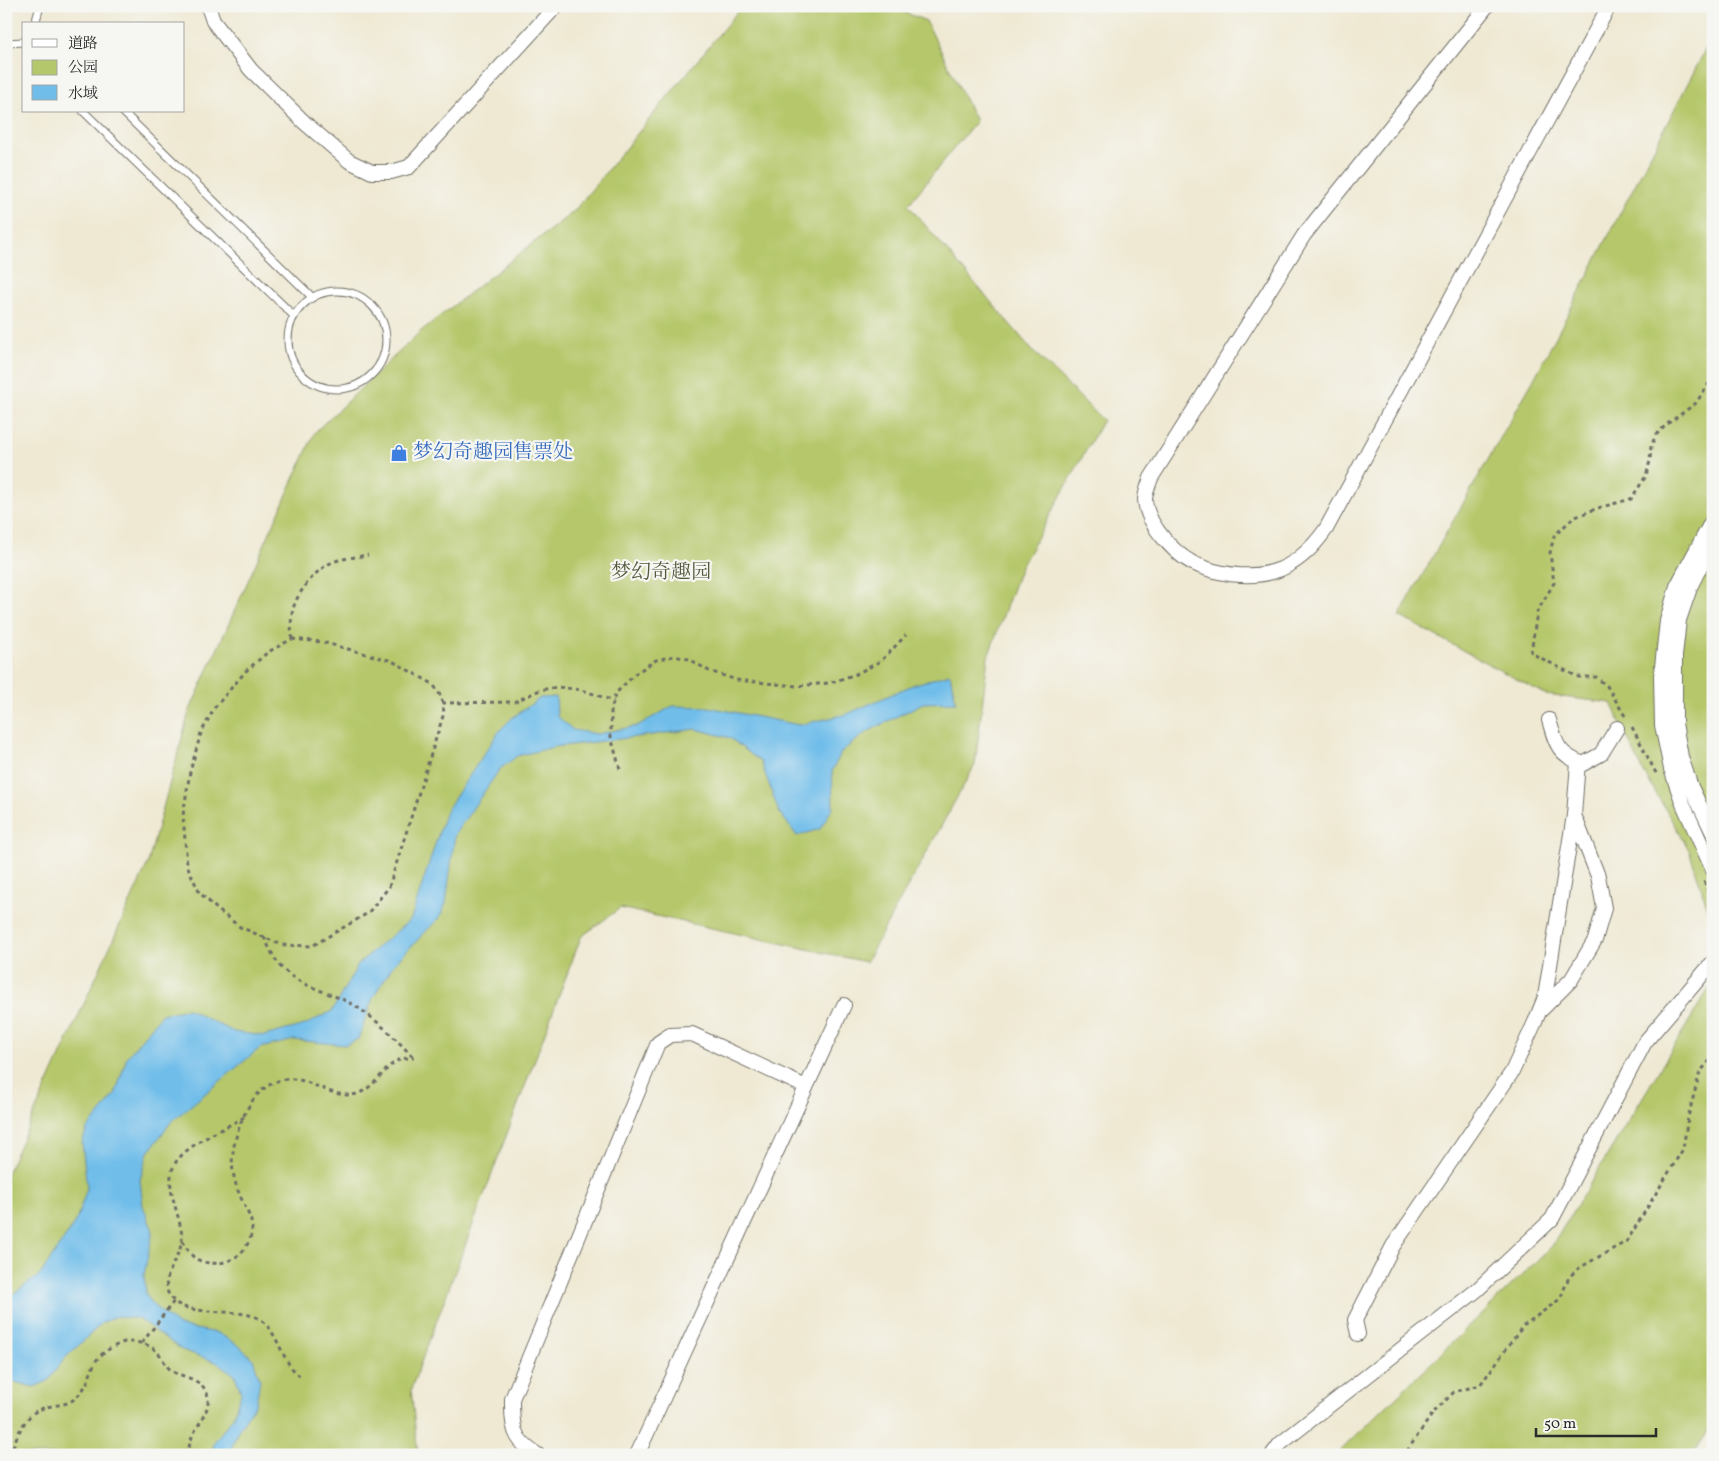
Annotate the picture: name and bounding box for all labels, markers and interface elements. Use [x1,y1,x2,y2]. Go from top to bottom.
legend [22,22,185,112]
text: 道路 [68,34,98,55]
text: 公园 [68,58,98,79]
text: 水域 [68,84,98,105]
place label: 梦幻奇趣园售票处 [413,439,573,467]
shop icon: 梦幻奇趣园售票处 [389,443,409,463]
park label: 梦幻奇趣园 [611,559,711,587]
scale bar [1536,1406,1656,1438]
text: 50 m [1544,1414,1576,1435]

